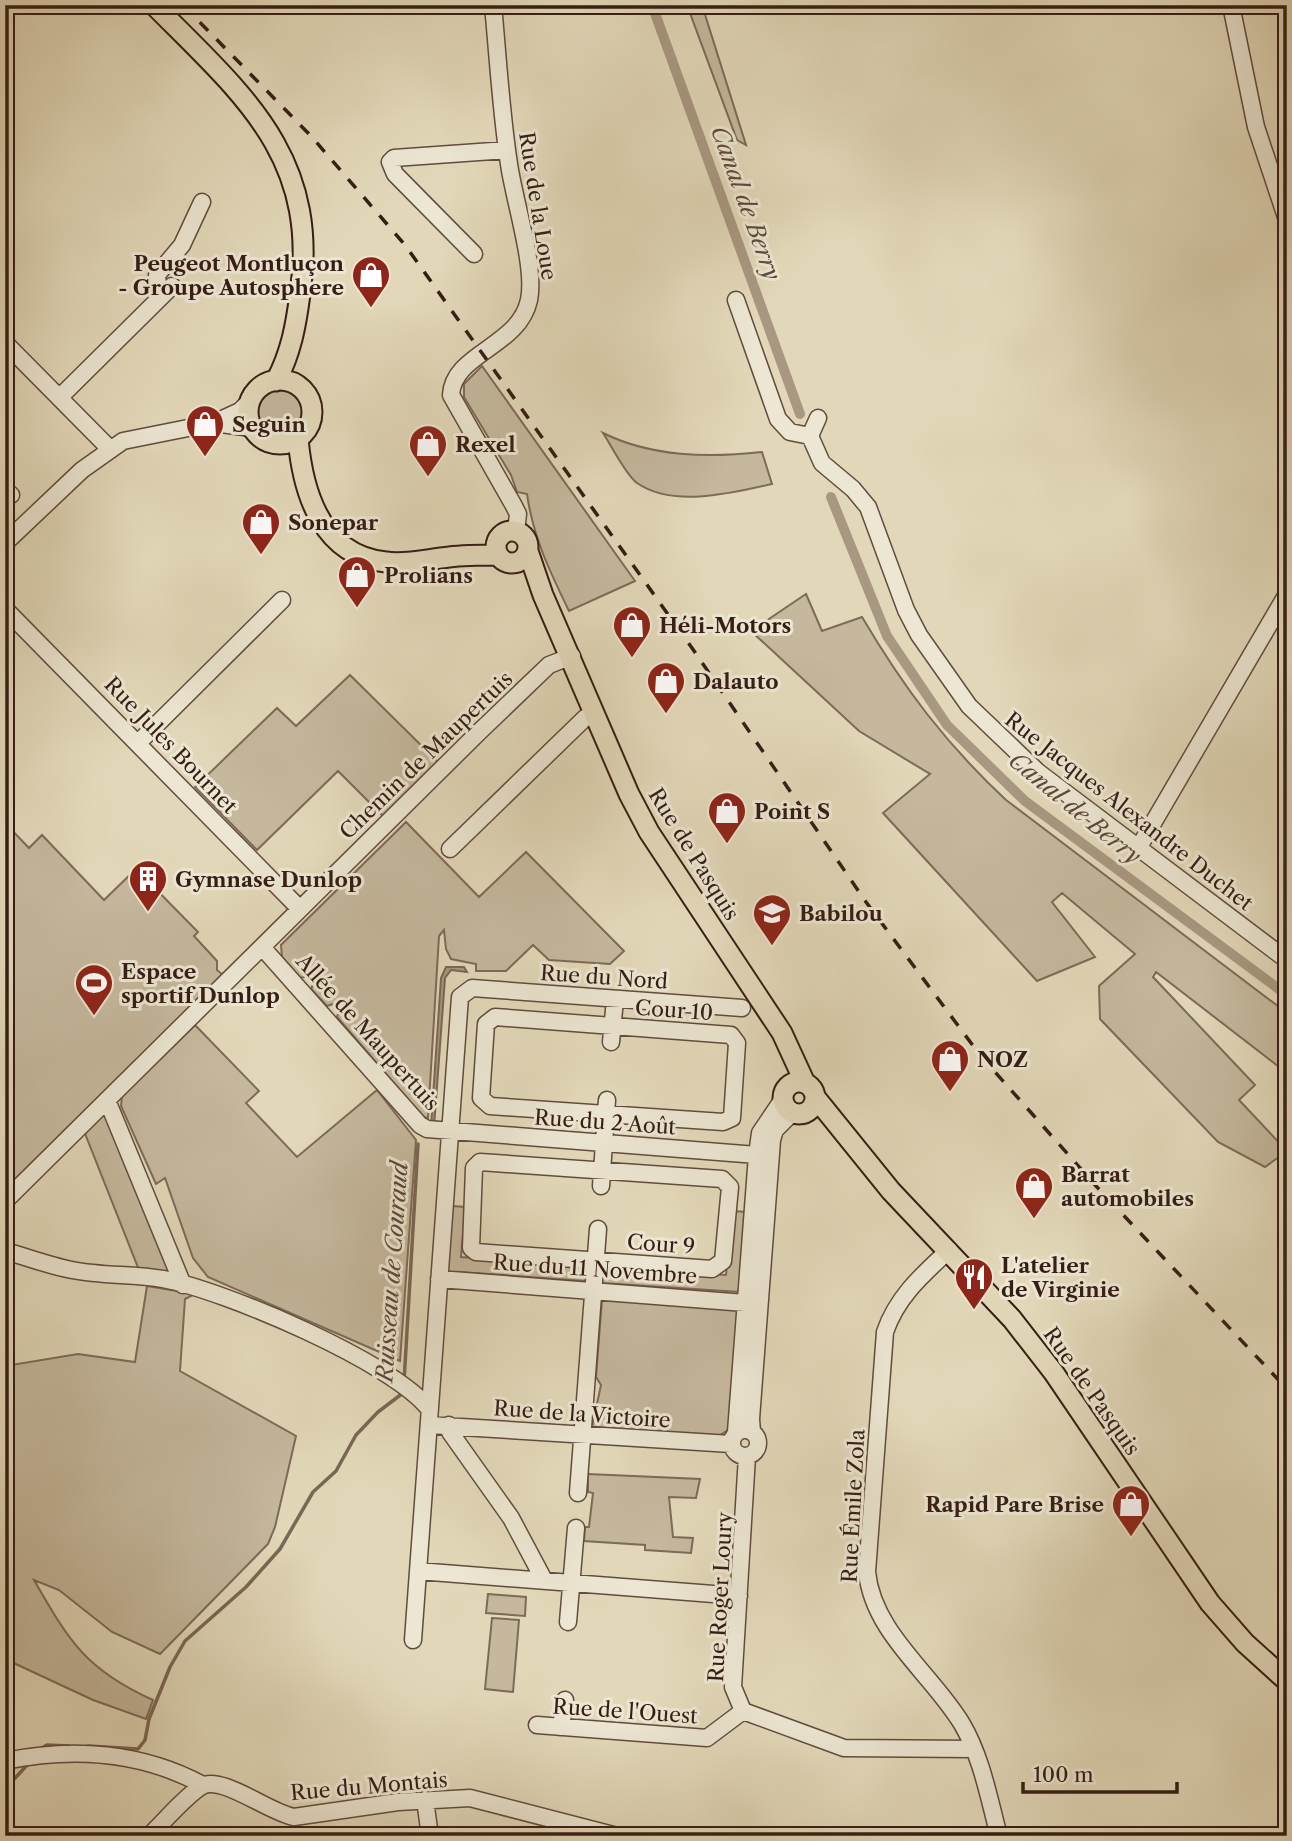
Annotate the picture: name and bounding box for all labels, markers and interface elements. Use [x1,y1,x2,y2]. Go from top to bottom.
water label: Canal de Berry [705,122,787,284]
street label: Rue de la Loue [514,130,562,282]
place label: Peugeot Montluçon - Groupe Autosphere [118,251,345,300]
shop icon: Peugeot Montluçon - Groupe Autosphere [350,254,392,309]
shop icon: Seguin [184,403,226,458]
place label: Seguin [232,412,307,437]
shop icon: Rexel [407,423,449,478]
place label: Rexel [455,432,516,457]
shop icon: Sonepar [240,501,282,556]
place label: Sonepar [288,510,379,535]
shop icon: Prolians [336,554,378,609]
place label: Prolians [384,563,473,588]
shop icon: Héli-Motors [611,604,653,659]
place label: Héli-Motors [659,613,791,638]
shop icon: Dalauto [645,660,687,715]
street label: Chemin de Maupertuis [334,666,518,844]
place label: Dalauto [693,669,779,694]
street label: Rue Jules Bournet [99,672,243,819]
street label: Rue Jacques Alexandre Duchet [1000,707,1258,916]
water label: Canal de Berry [1003,746,1147,870]
street label: Rue de Pasquis [643,783,745,925]
shop icon: Point S [706,790,748,845]
place label: Point S [754,799,830,824]
building icon: Gymnase Dunlop [127,858,169,913]
place label: Gymnase Dunlop [175,867,362,892]
school or university icon: Babilou [751,892,793,947]
place label: Babilou [799,901,883,926]
street label: Allée de Maupertuis [291,948,445,1115]
place label: Espace sportif Dunlop [121,959,280,1008]
street label: Rue du Nord [539,960,669,994]
sports icon: Espace sportif Dunlop [73,962,115,1017]
street label: Cour 10 [634,995,714,1025]
shop icon: NOZ [929,1038,971,1093]
place label: NOZ [977,1047,1028,1072]
street label: Rue du 2 Août [533,1105,677,1139]
water label: Ruisseau de Couraud [370,1159,414,1385]
place label: Barrat automobiles [1061,1162,1194,1211]
shop icon: Barrat automobiles [1013,1165,1055,1220]
street label: Cour 9 [626,1229,696,1259]
street label: Rue du 11 Novembre [492,1249,698,1289]
place label: L'atelier de Virginie [1001,1253,1120,1302]
restaurant icon: L'atelier de Virginie [953,1256,995,1311]
street label: Rue de Pasquis [1039,1322,1145,1460]
street label: Rue de la Victoire [493,1395,671,1433]
street label: Rue Émile Zola [836,1428,870,1584]
shop icon: Rapid Pare Brise [1110,1483,1152,1538]
place label: Rapid Pare Brise [925,1492,1104,1517]
street label: Rue Roger Loury [703,1511,737,1683]
street label: Rue de l'Ouest [552,1693,699,1729]
scale bar [1023,1750,1176,1794]
text: 100 m [1033,1762,1094,1787]
street label: Rue du Montais [289,1767,449,1805]

